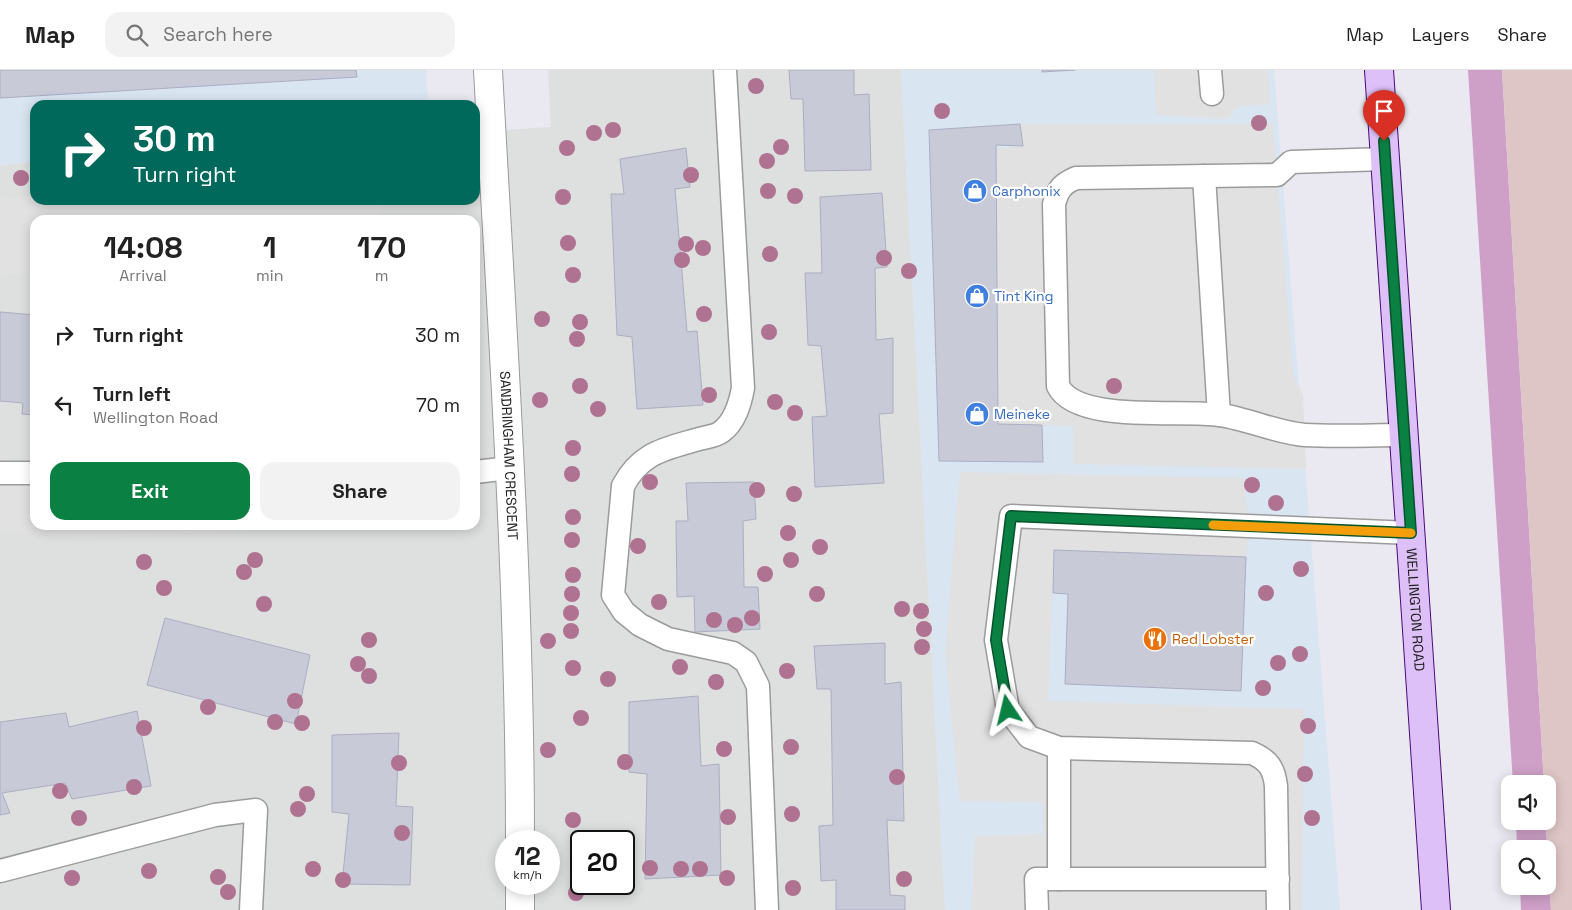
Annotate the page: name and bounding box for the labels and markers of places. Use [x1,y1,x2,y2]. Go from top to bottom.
pin [1363,90,1405,141]
shop icon: Carphonix [962,178,988,204]
place label: Carphonix [992,182,1061,200]
shop icon: Tint King [964,283,990,309]
place label: Tint King [994,287,1054,305]
shop icon: Meineke [964,401,990,427]
place label: Meineke [994,405,1050,423]
restaurant icon: Red Lobster [1142,626,1168,652]
place label: Red Lobster [1172,630,1254,648]

